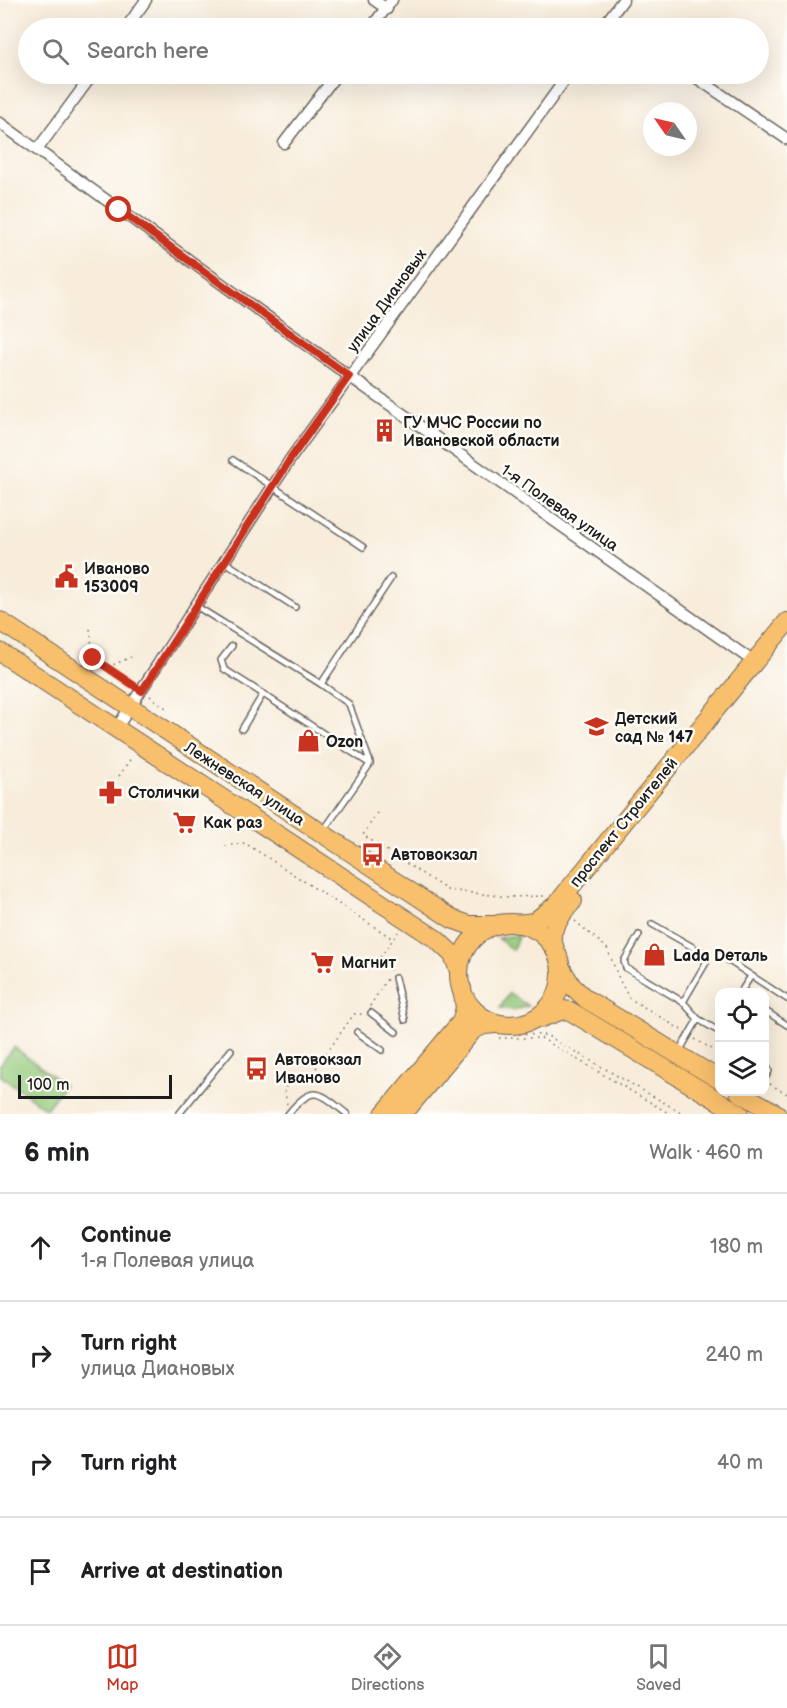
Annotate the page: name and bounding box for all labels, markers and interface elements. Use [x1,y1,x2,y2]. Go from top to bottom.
search box [18,18,769,84]
icon: search [39,35,72,68]
text: Search here [87,38,209,65]
north arrow [643,102,697,156]
route start [105,196,131,222]
street label: улица Диановых [343,246,431,356]
place label: ГУ МЧС России по Ивановской области [403,414,560,451]
building icon: ГУ МЧС России по Ивановской области [372,418,398,444]
street label: 1-я Полевая улица [497,461,622,556]
place label: Иваново 153009 [84,560,150,597]
public building icon: Иваново 153009 [53,564,79,590]
route end [79,644,105,670]
place label: Детский сад № 147 [615,710,694,747]
school or university icon: Детский сад № 147 [584,714,610,740]
shop icon: Ozon [295,728,321,754]
place label: Ozon [326,733,363,752]
street label: Лежневская улица [180,738,308,831]
street label: проспект Строителей [566,754,682,891]
pharmacy icon: Столички [97,779,123,805]
place label: Столички [128,784,200,803]
supermarket icon: Как раз [172,809,198,835]
place label: Как раз [203,814,263,833]
bus stop icon: Автовокзал [360,841,386,867]
place label: Автовокзал [390,846,478,865]
shop icon: Lada Dеталь [642,942,668,968]
place label: Lada Dеталь [673,947,769,966]
supermarket icon: Магнит [310,949,336,975]
place label: Магнит [341,954,396,973]
map controls [715,988,769,1096]
button: locate [715,988,769,1042]
button: layers [715,1042,769,1096]
place label: Автовокзал Иваново [274,1051,362,1088]
bus stop icon: Автовокзал Иваново [244,1055,270,1081]
scale bar [18,1072,172,1100]
text: 100 m [27,1076,70,1095]
text: 6 min [24,1138,90,1169]
text: Walk · 460 m [649,1141,763,1165]
text: Continue [81,1222,171,1249]
icon: ahead [24,1231,57,1264]
text: 180 m [710,1235,763,1259]
text: 1-я Полевая улица [81,1249,254,1273]
text: Turn right [81,1330,177,1357]
icon: right [24,1339,57,1372]
text: 240 m [706,1343,763,1367]
text: улица Диановых [81,1357,235,1381]
icon: right [24,1447,57,1480]
text: Turn right [81,1450,177,1477]
text: 40 m [717,1451,763,1475]
icon: arrive [24,1555,57,1588]
text: Arrive at destination [81,1558,283,1585]
tab: Map [106,1640,139,1695]
tab: Directions [351,1640,424,1695]
tab: Saved [636,1640,681,1695]

